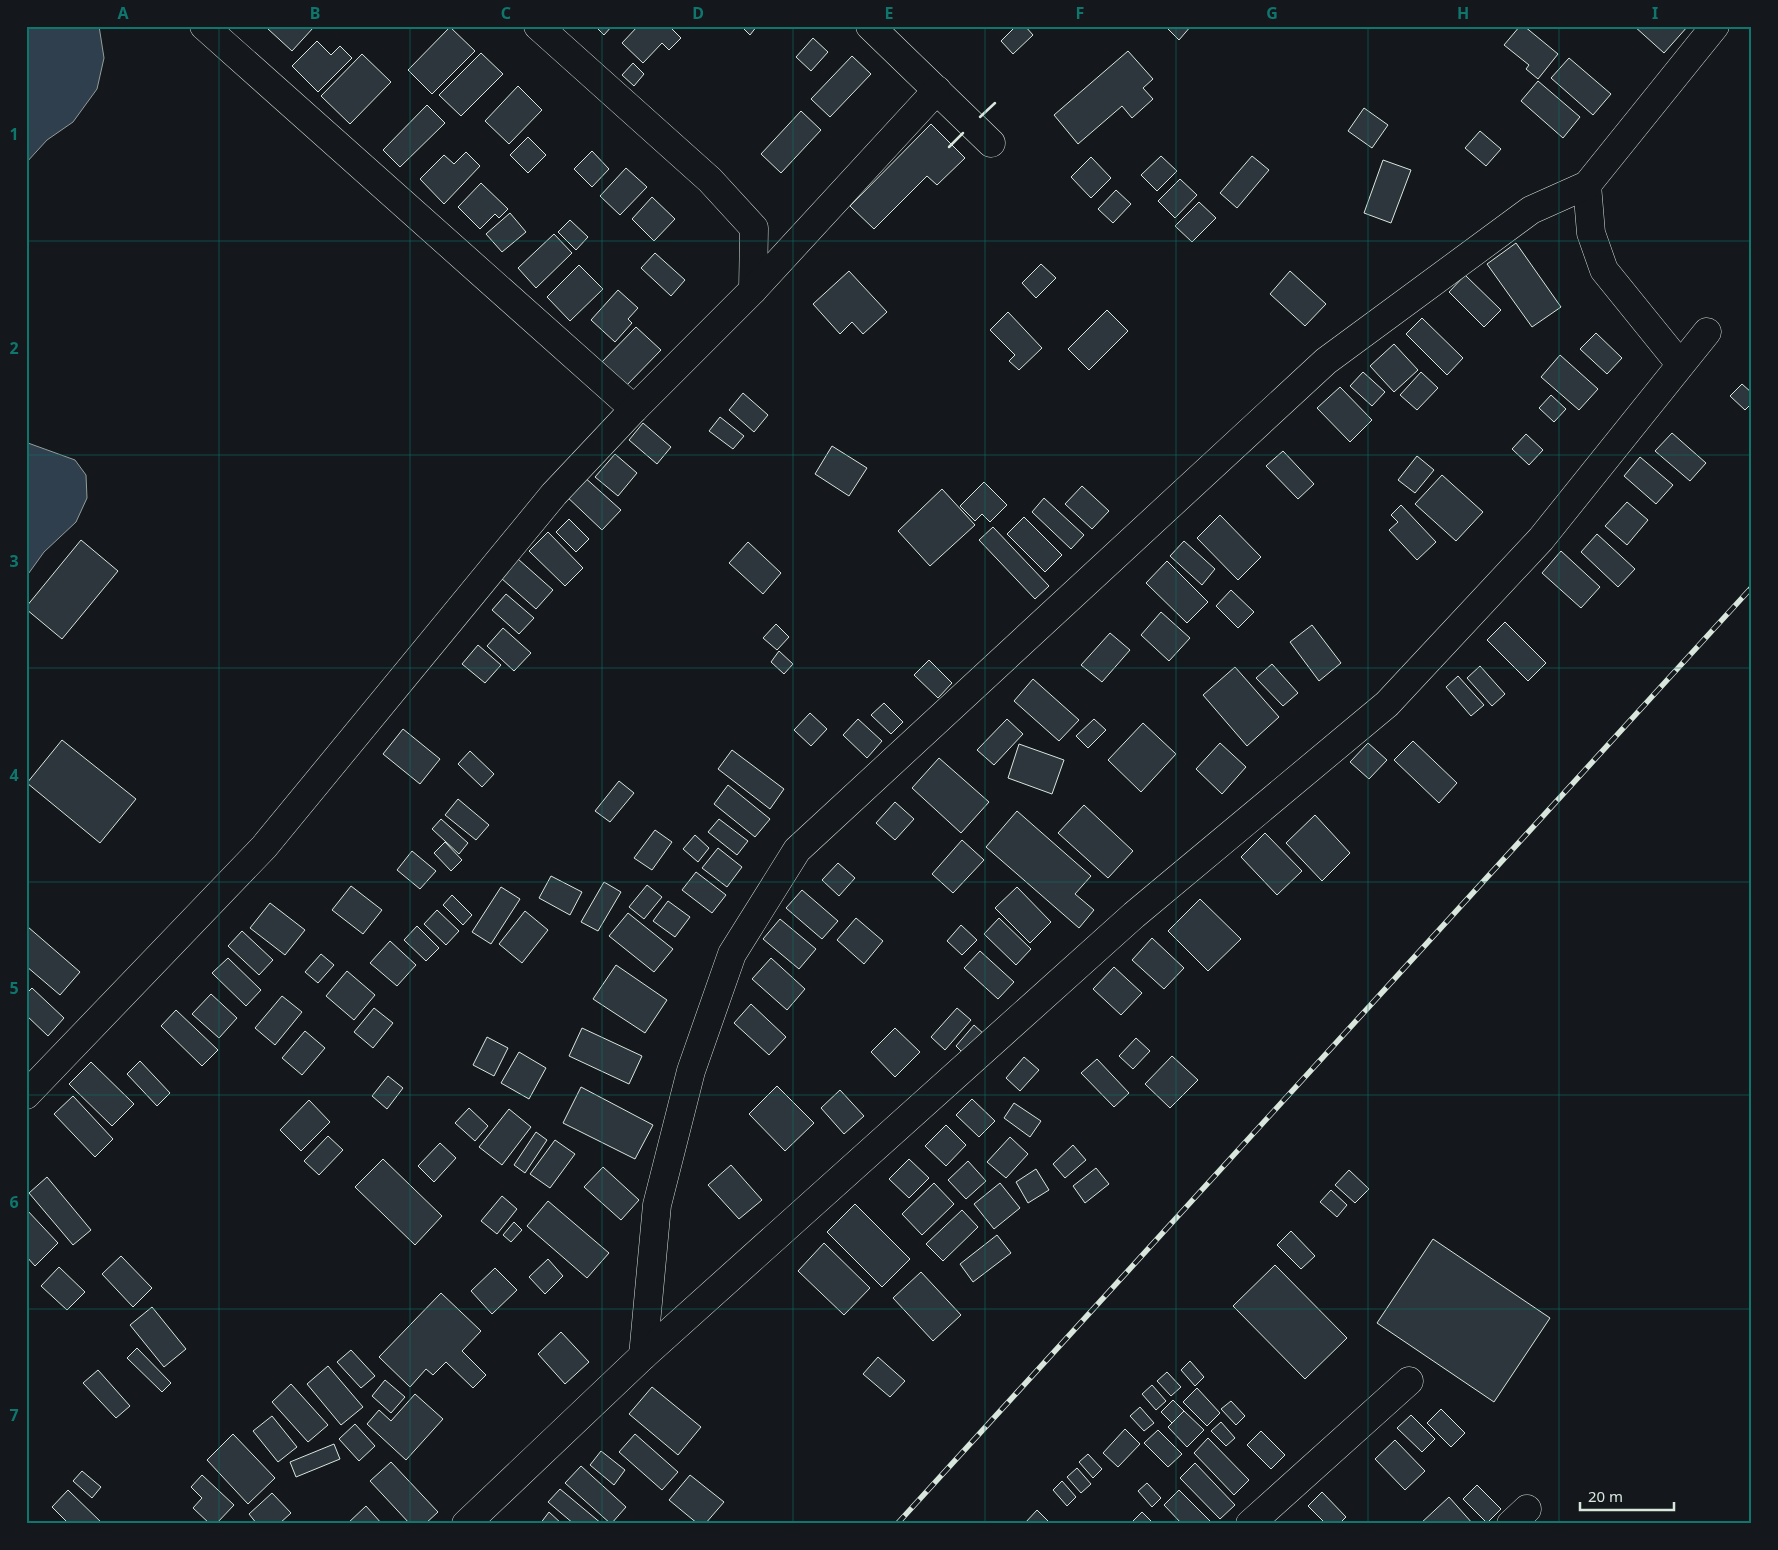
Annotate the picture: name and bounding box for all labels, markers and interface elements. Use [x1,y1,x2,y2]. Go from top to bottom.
text: A [117,2,129,24]
text: B [310,2,320,24]
text: C [501,2,511,24]
text: D [692,2,704,24]
text: E [885,2,894,24]
text: F [1076,2,1084,24]
text: G [1266,2,1278,24]
text: H [1457,2,1469,24]
text: I [1652,2,1658,24]
text: 1 [9,123,19,145]
text: 2 [9,337,19,359]
text: 3 [9,550,19,572]
text: 4 [9,764,19,786]
text: 5 [9,977,19,999]
text: 6 [9,1191,19,1213]
text: 7 [9,1404,19,1426]
scale bar [1580,1480,1674,1512]
text: 20 m [1588,1486,1623,1506]

